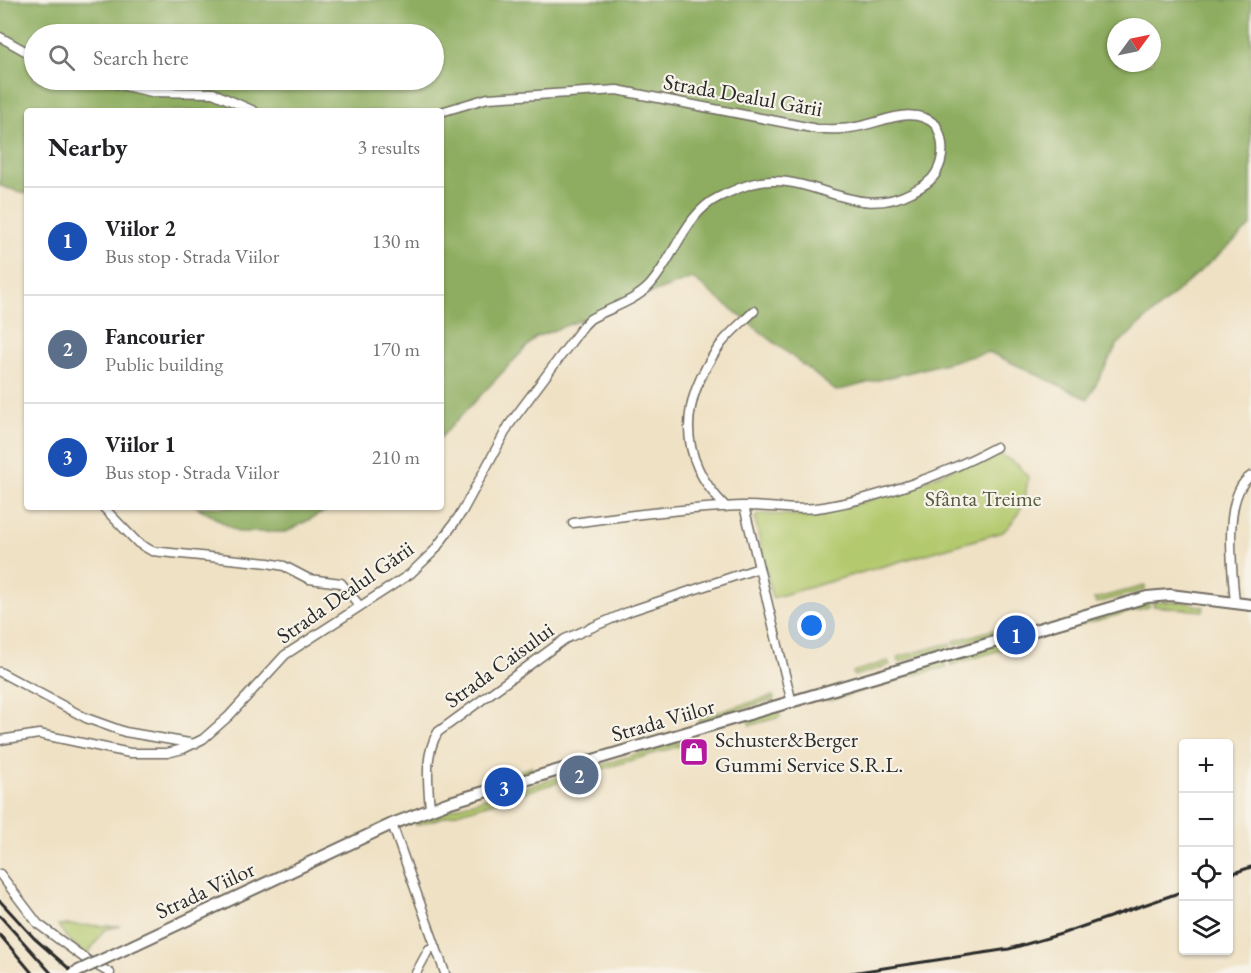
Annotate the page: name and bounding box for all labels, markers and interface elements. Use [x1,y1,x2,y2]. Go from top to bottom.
north arrow [1107,18,1161,72]
search box [24,24,444,90]
icon: search [45,41,78,74]
text: Search here [93,43,188,72]
street label: Strada Dealul Gării [661,67,825,123]
text: Nearby [48,130,128,164]
text: 3 results [357,134,420,160]
text: Viilor 2 [105,214,176,243]
text: 1 [62,228,73,254]
text: 130 m [372,228,420,254]
text: Bus stop · Strada Viilor [105,243,279,269]
text: Fancourier [105,322,205,351]
text: 2 [62,336,73,362]
text: 170 m [372,336,420,362]
text: Public building [105,351,223,377]
text: Viilor 1 [105,430,176,459]
text: 3 [62,444,73,470]
text: 210 m [372,444,420,470]
text: Bus stop · Strada Viilor [105,459,279,485]
park label: Sfânta Treime [925,484,1042,513]
street label: Strada Dealul Gării [271,534,419,650]
your location [797,611,826,640]
pin: 1 [996,612,1036,658]
street label: Strada Caisului [439,616,559,714]
street label: Strada Viilor [608,691,719,749]
place label: Schuster&Berger Gummi Service S.R.L. [715,725,903,779]
shop icon: Schuster&Berger Gummi Service S.R.L. [678,736,710,768]
map controls [1179,739,1233,955]
button: + [1179,739,1233,793]
pin: 2 [560,752,598,798]
pin: 3 [484,764,524,810]
button: − [1179,793,1233,847]
button: locate [1179,847,1233,901]
street label: Strada Viilor [151,854,260,926]
button: layers [1179,901,1233,955]

